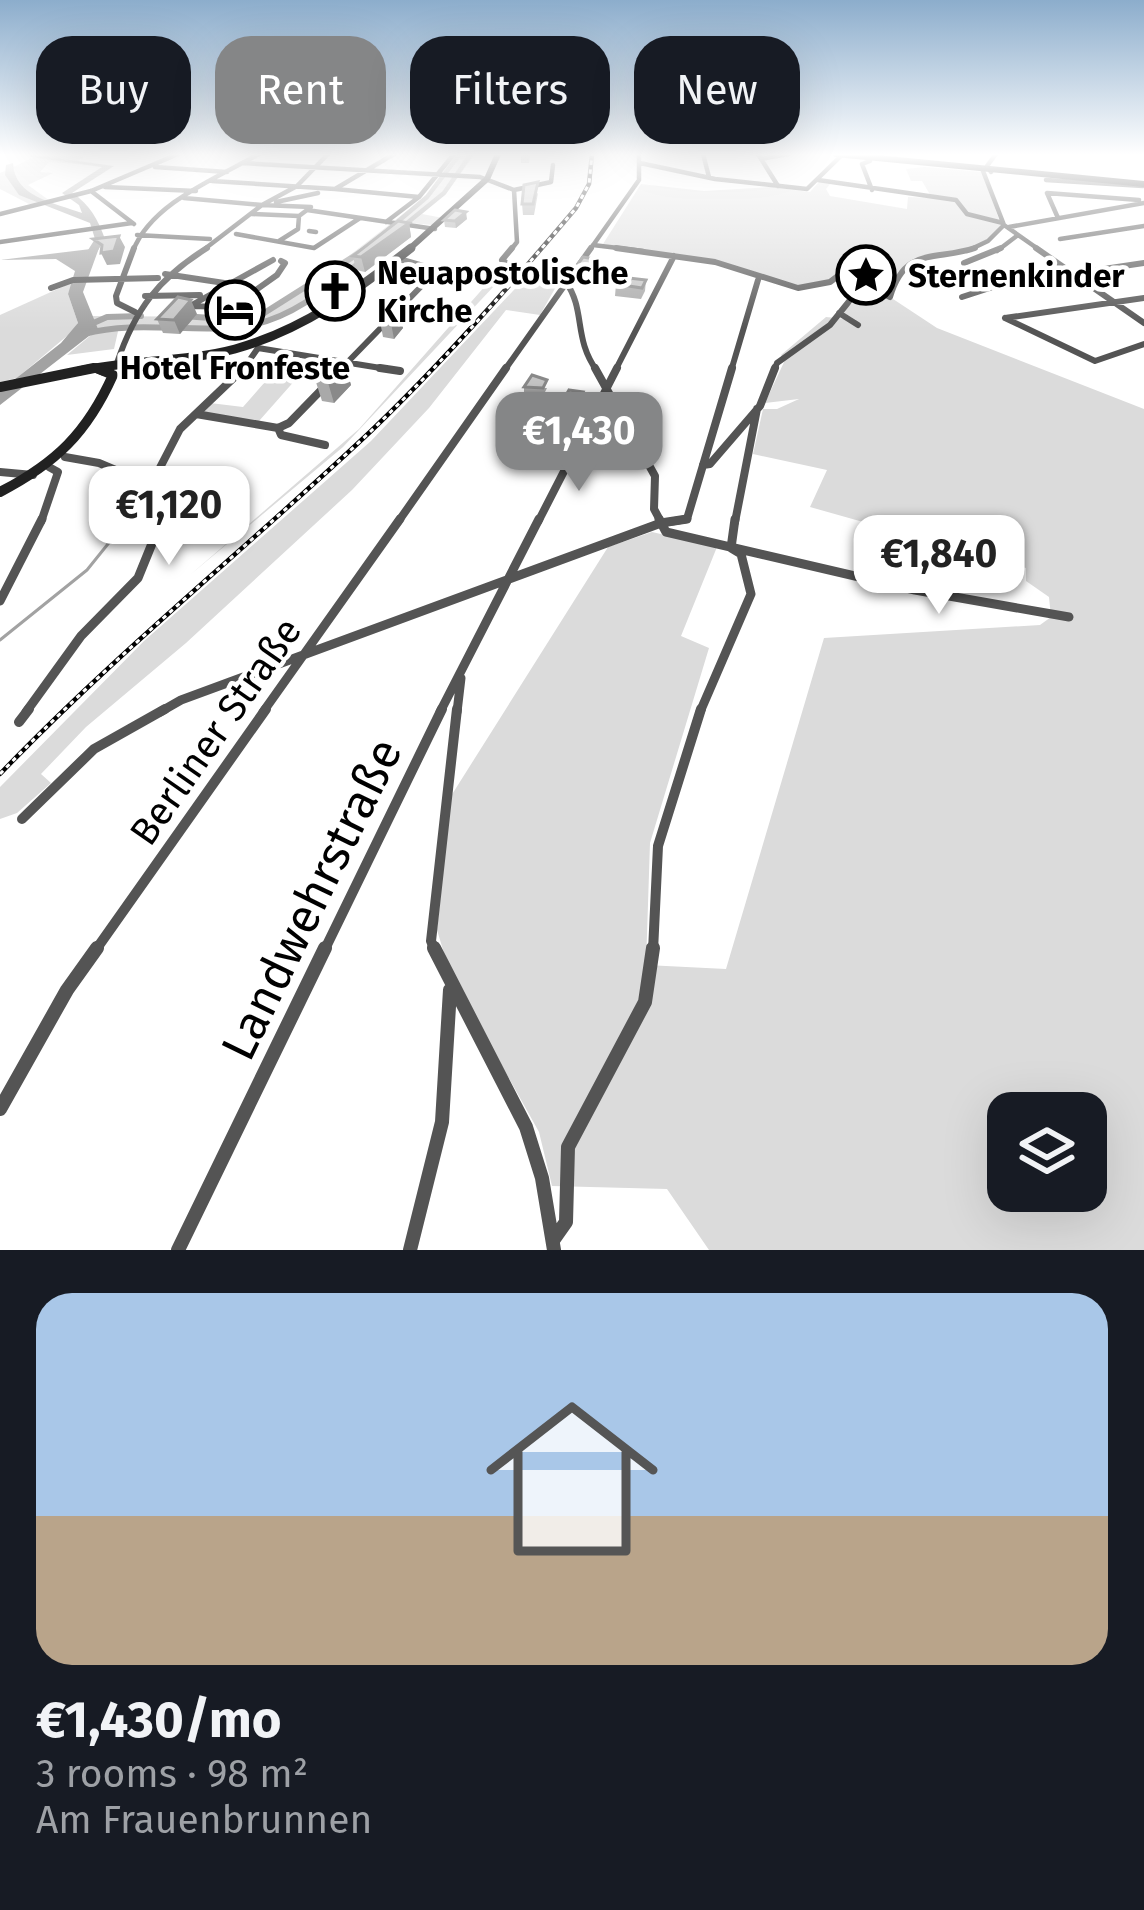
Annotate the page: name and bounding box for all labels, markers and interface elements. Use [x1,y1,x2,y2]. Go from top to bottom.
chip: Buy [36,36,191,144]
chip: Rent [215,36,386,144]
chip: Filters [410,36,610,144]
chip: New [634,36,800,144]
place icon: Sternenkinder [835,244,897,306]
place label: Neuapostolische Kirche [377,253,629,331]
place label: Sternenkinder [908,256,1125,296]
church icon: Neuapostolische Kirche [304,260,366,322]
hotel icon: Hotel Fronfeste [204,279,266,341]
place label: Hotel Fronfeste [120,348,350,388]
pin: €1,430 [481,392,677,494]
text: €1,430 [523,408,635,454]
pin: €1,120 [71,466,267,568]
text: €1,120 [116,482,222,528]
pin: €1,840 [841,515,1037,617]
text: €1,840 [881,531,997,577]
street label: Berliner Straße [121,609,311,854]
street label: Landwehrstraße [209,729,415,1070]
map controls [987,1092,1107,1212]
button: layers [987,1092,1107,1212]
icon: home [464,1371,680,1587]
text: €1,430/mo [36,1689,282,1751]
text: 3 rooms · 98 m² [36,1751,308,1797]
text: Am Frauenbrunnen [36,1797,372,1843]

